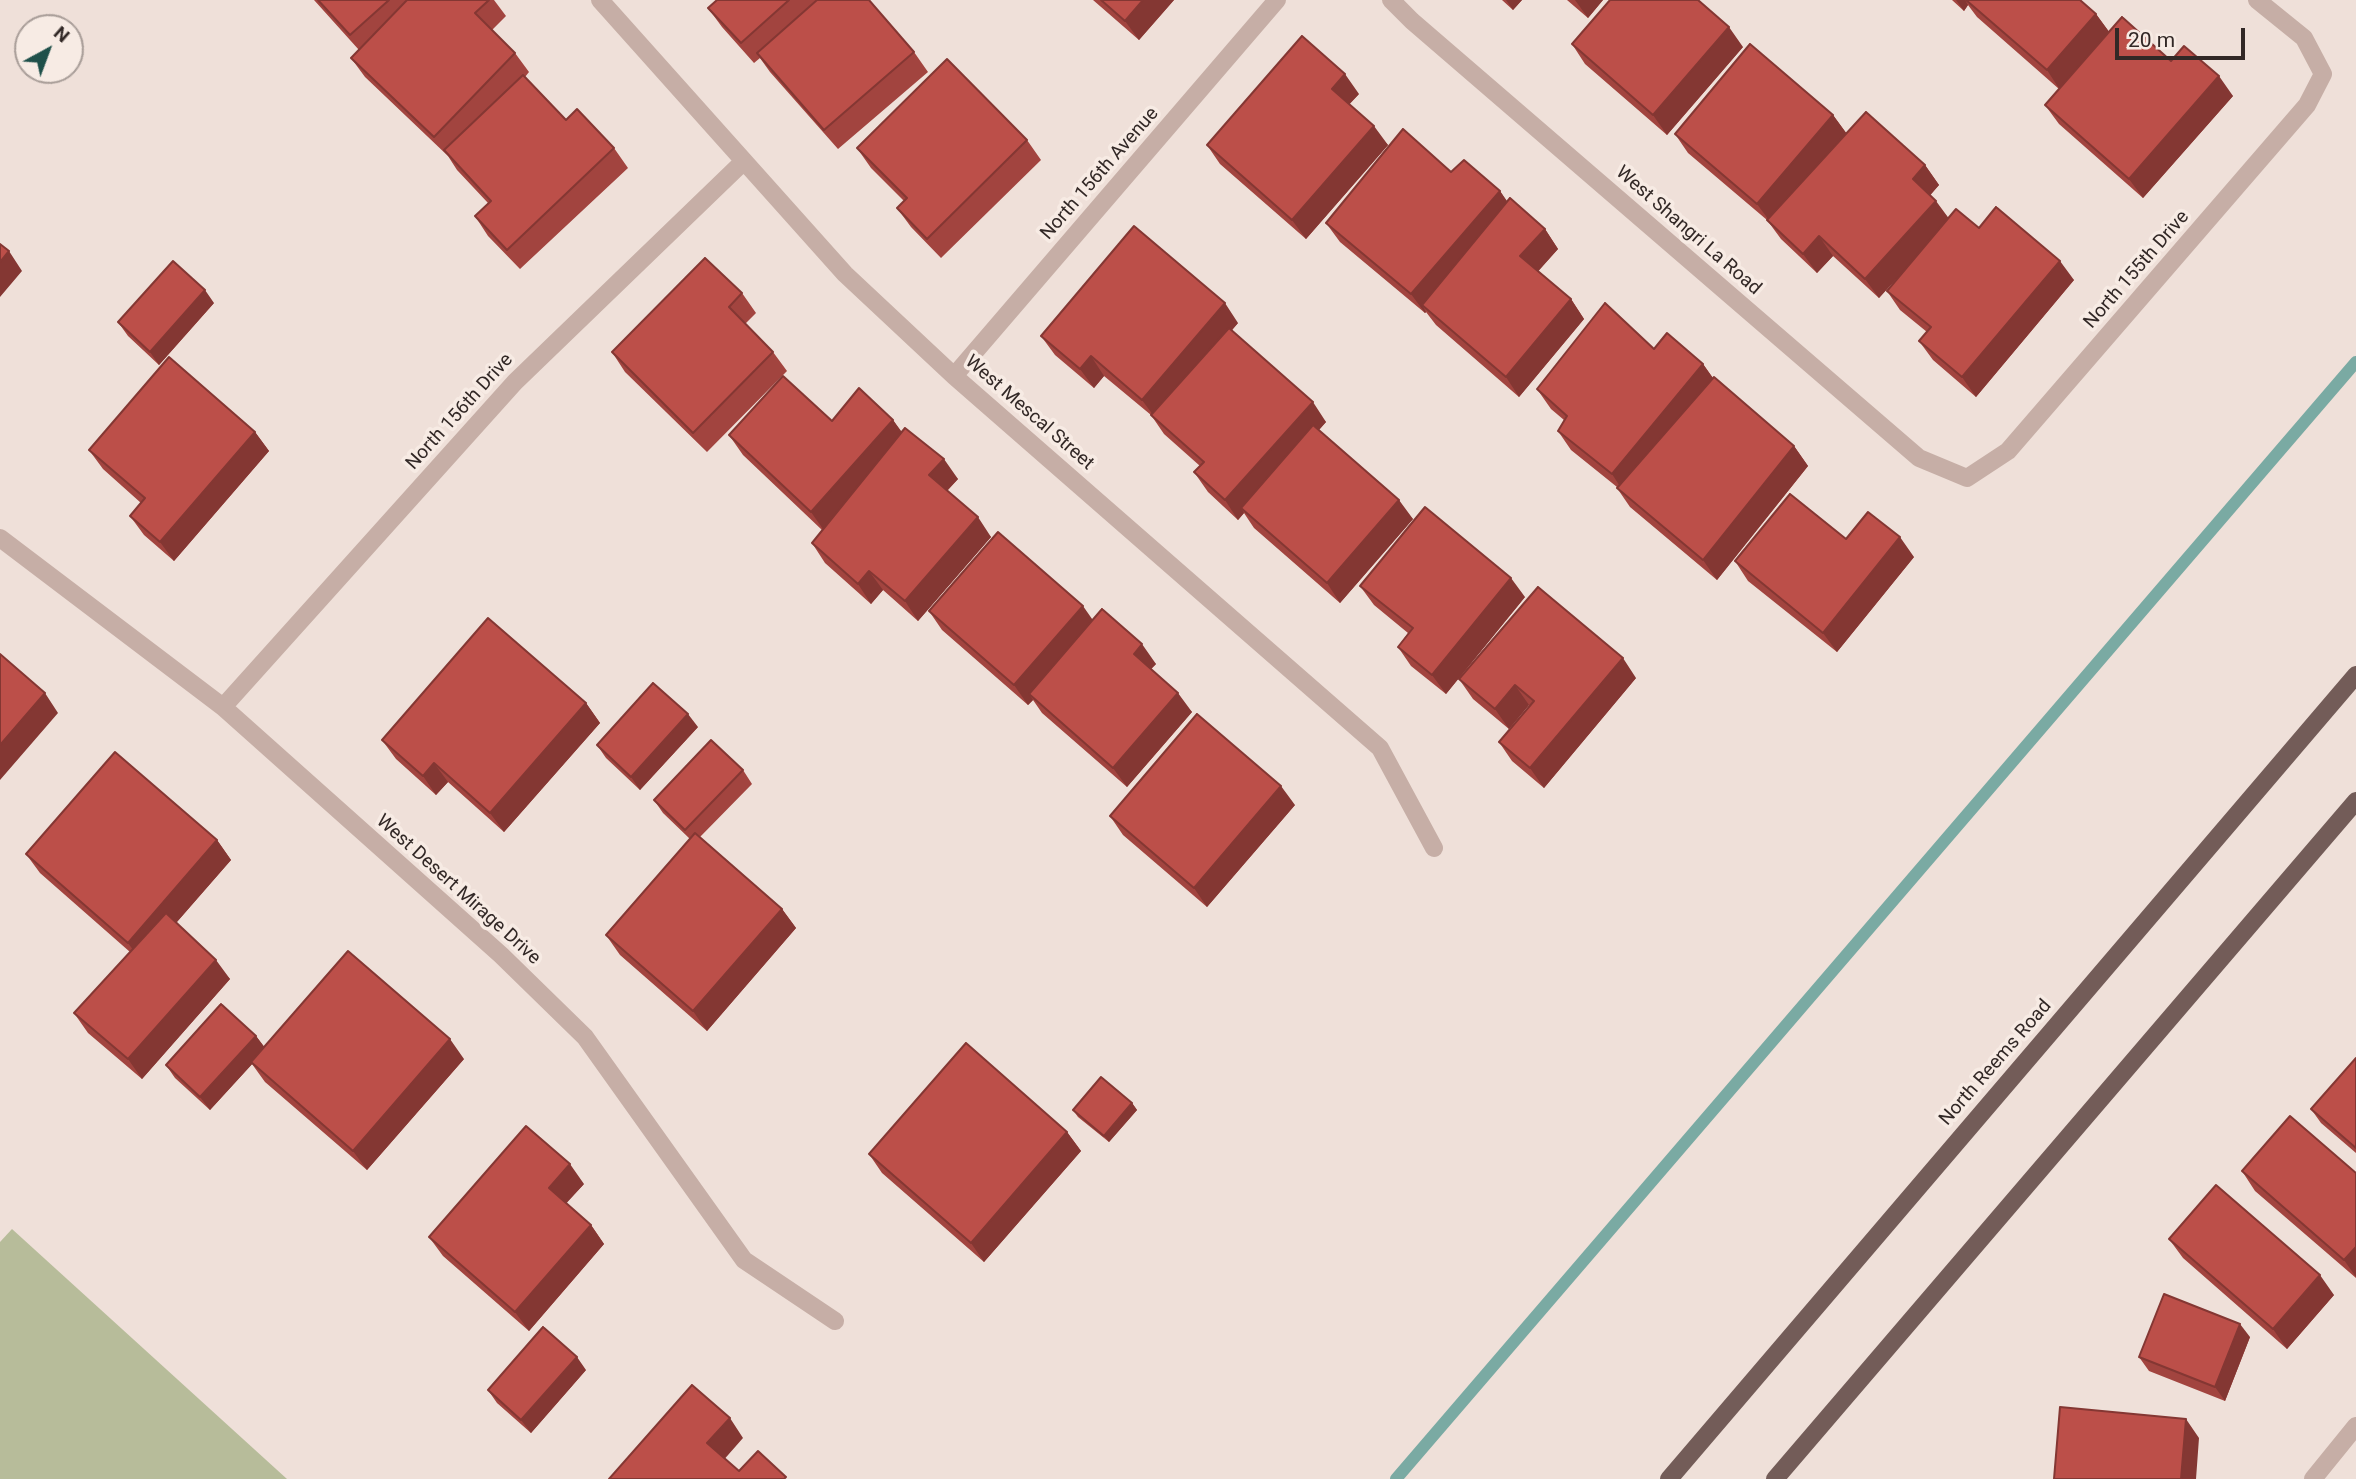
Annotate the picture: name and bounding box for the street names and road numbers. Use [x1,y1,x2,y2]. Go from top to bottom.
street label: North 156th Avenue [1036,103,1164,245]
street label: West Shangri La Road [1611,162,1765,300]
street label: North 155th Drive [2080,206,2194,334]
street label: North 156th Drive [402,349,518,475]
street label: West Mescal Street [960,351,1098,475]
street label: West Desert Mirage Drive [371,810,545,970]
street label: North Reems Road [1935,995,2057,1131]

